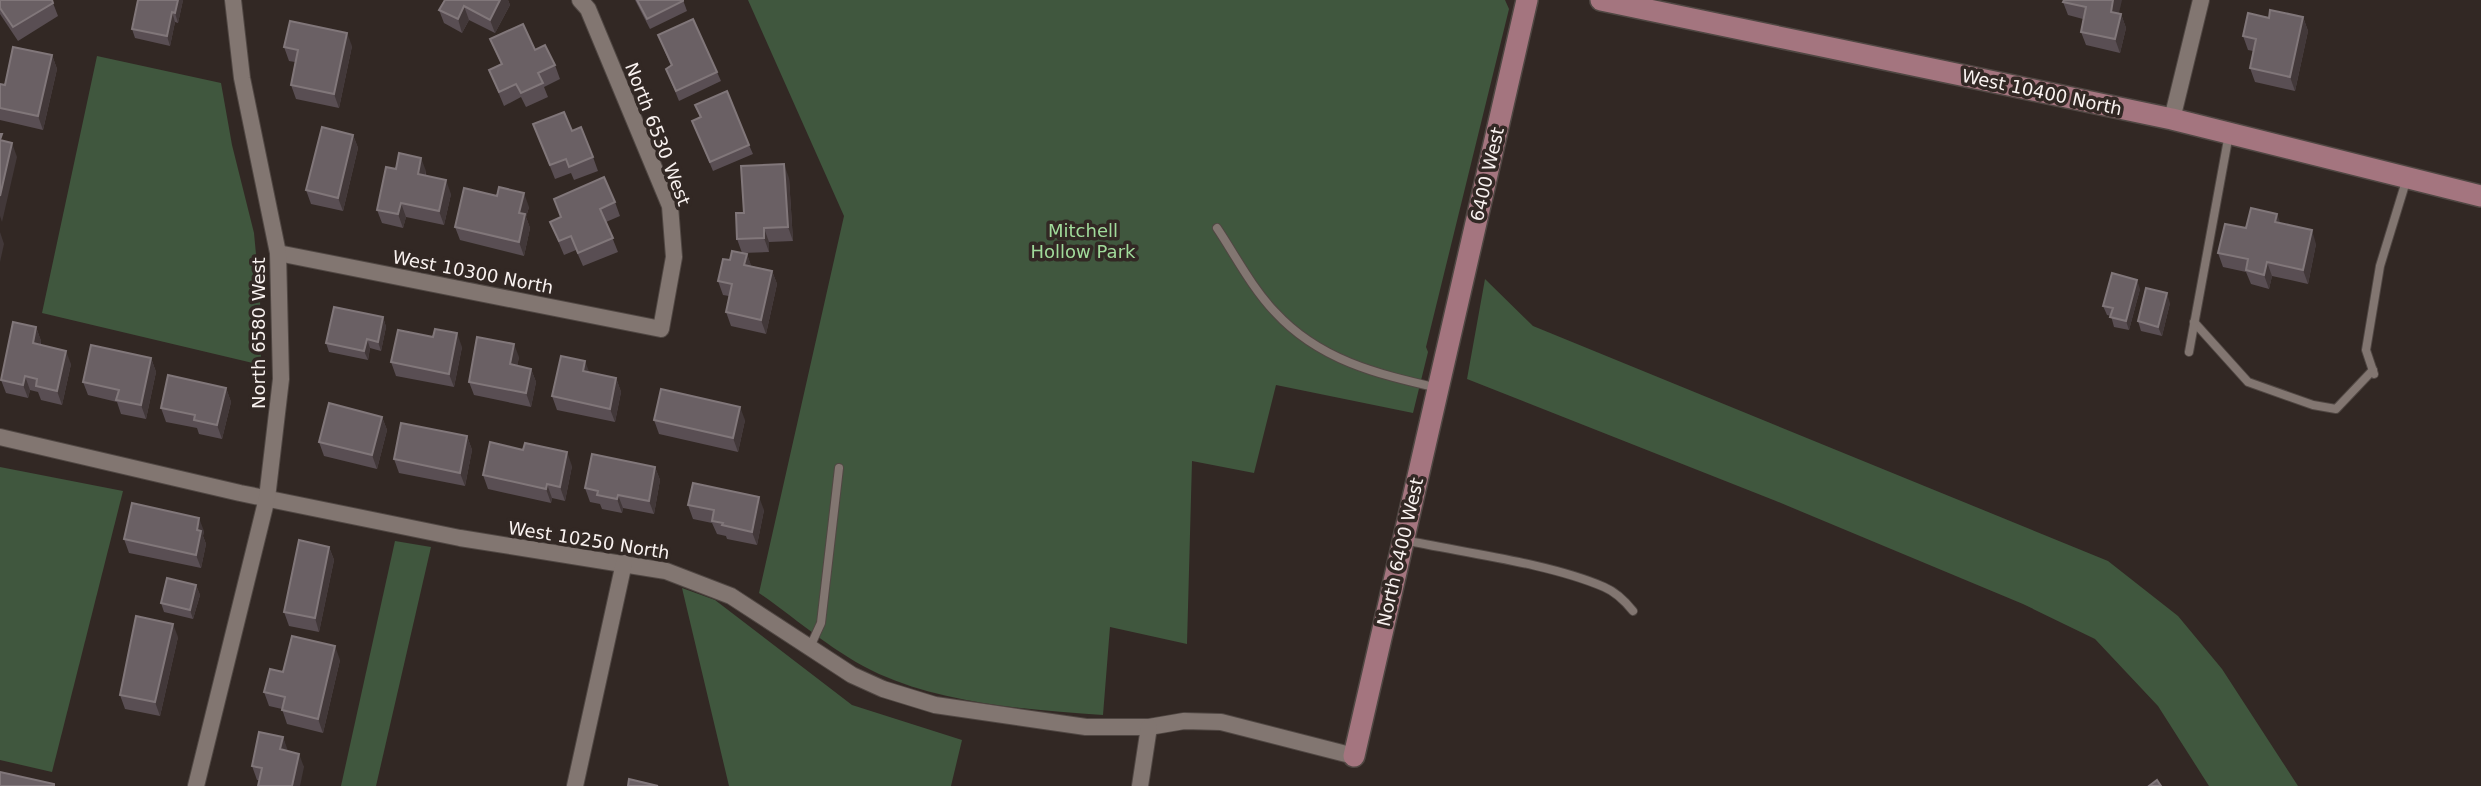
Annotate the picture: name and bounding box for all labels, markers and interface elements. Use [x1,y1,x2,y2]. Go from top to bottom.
street label: North 6530 West [621,59,695,209]
street label: West 10400 North [1960,65,2124,119]
street label: 6400 West [1466,125,1508,223]
park label: Mitchell Hollow Park [1031,220,1136,262]
street label: West 10300 North [391,246,555,298]
street label: North 6580 West [248,257,269,409]
street label: North 6400 West [1373,476,1427,628]
street label: West 10250 North [507,517,671,563]

